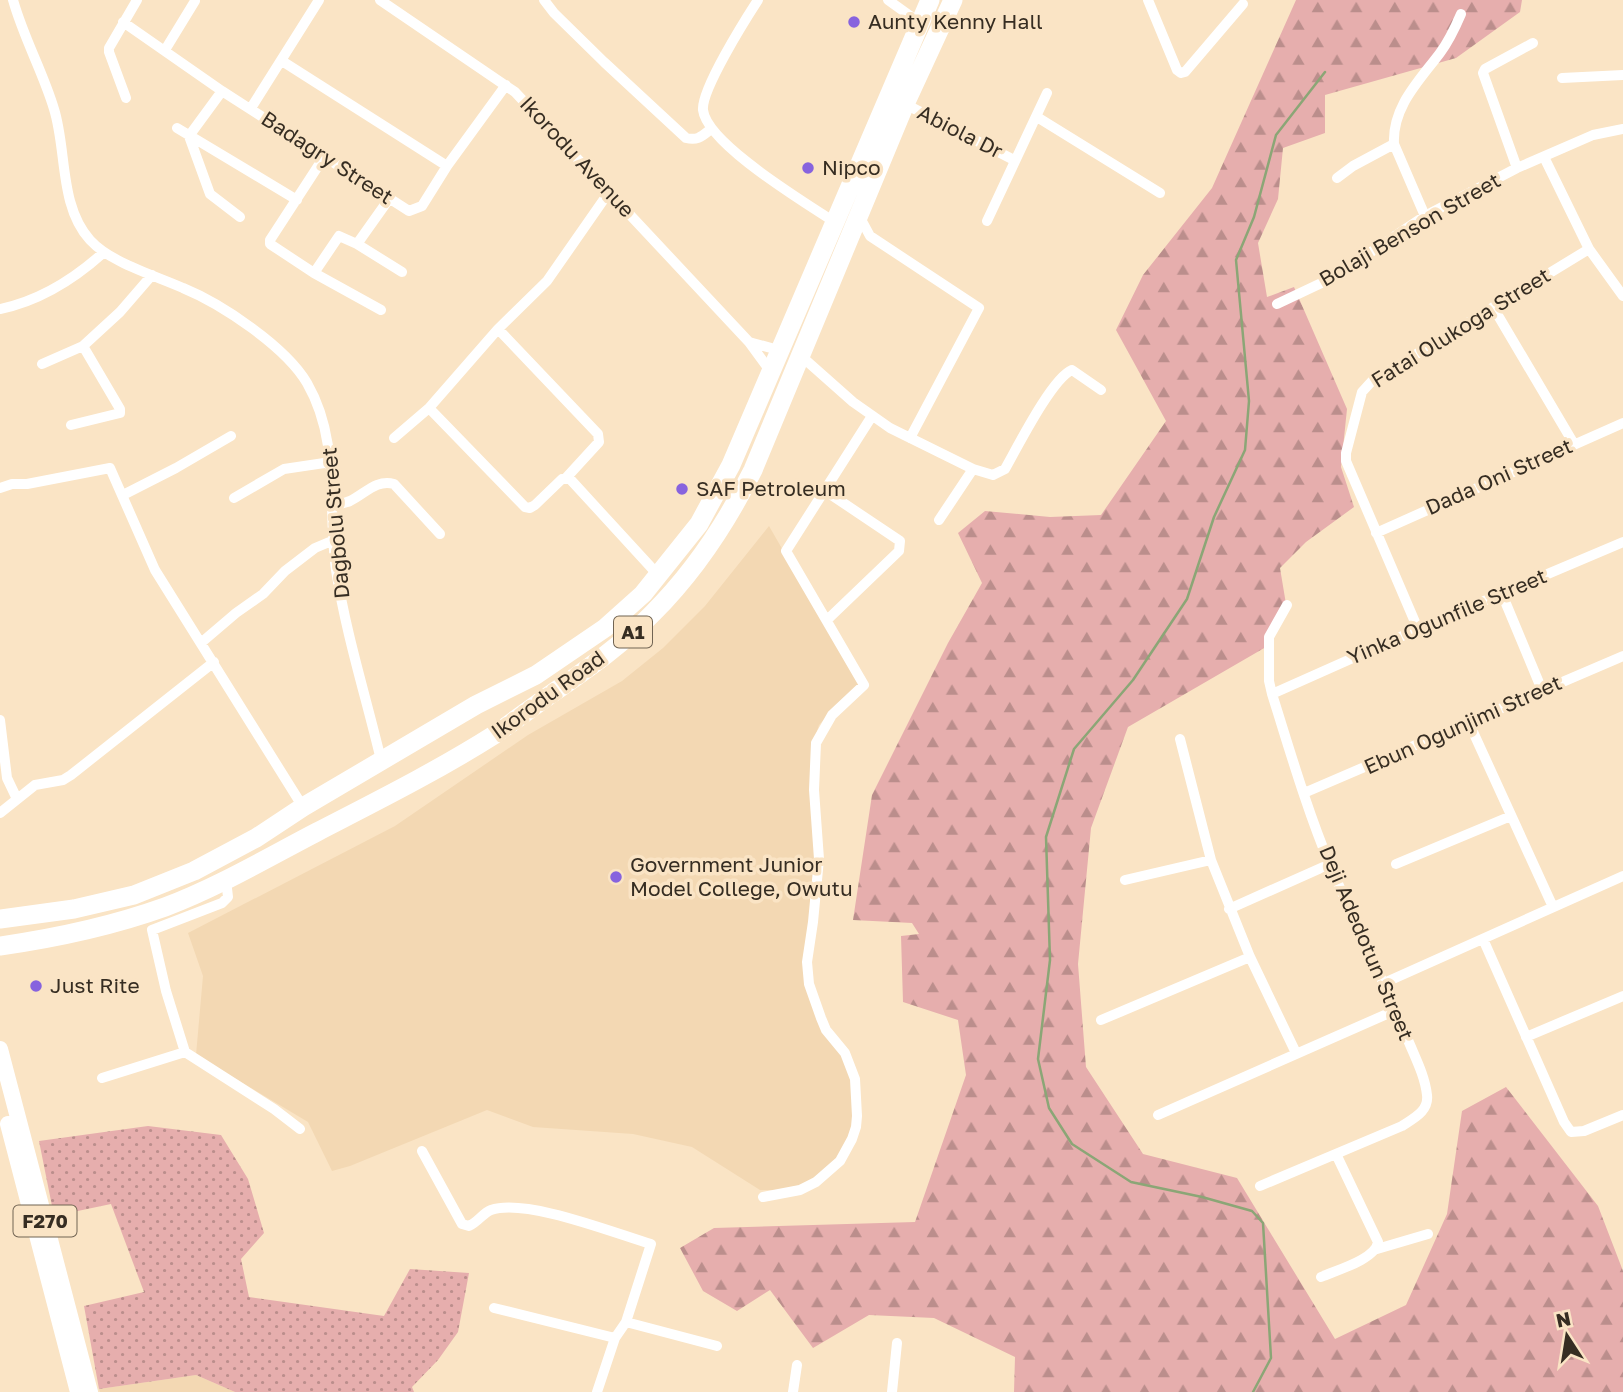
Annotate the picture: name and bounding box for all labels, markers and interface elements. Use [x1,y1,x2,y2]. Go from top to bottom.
place label: Aunty Kenny Hall [868,8,1043,34]
marker: Aunty Kenny Hall [846,14,862,30]
street label: Ikorodu Avenue [515,90,641,222]
street label: Abiola Dr [914,99,1007,164]
street label: Badagry Street [257,105,398,209]
place label: Nipco [822,154,881,180]
marker: Nipco [800,160,816,176]
street label: Bolaji Benson Street [1314,167,1505,292]
street label: Fatai Olukoga Street [1366,262,1555,393]
street label: Dada Oni Street [1421,432,1576,520]
street label: Dagbolu Street [315,446,355,600]
place label: SAF Petroleum [696,475,846,501]
marker: SAF Petroleum [674,481,690,497]
street label: Yinka Ogunfile Street [1343,562,1550,670]
road number: A1 [614,617,652,648]
street label: Ikorodu Road [486,644,609,744]
street label: Ebun Ogunjimi Street [1360,669,1565,779]
street label: Deji Adedotun Street [1314,841,1420,1044]
place label: Government Junior Model College, Owutu [630,851,853,901]
marker: Government Junior Model College, Owutu [608,869,624,885]
place label: Just Rite [50,972,140,998]
marker: Just Rite [28,978,44,994]
road number: F270 [14,1205,76,1236]
north arrow [1532,1301,1602,1371]
text: N [1554,1306,1573,1332]

